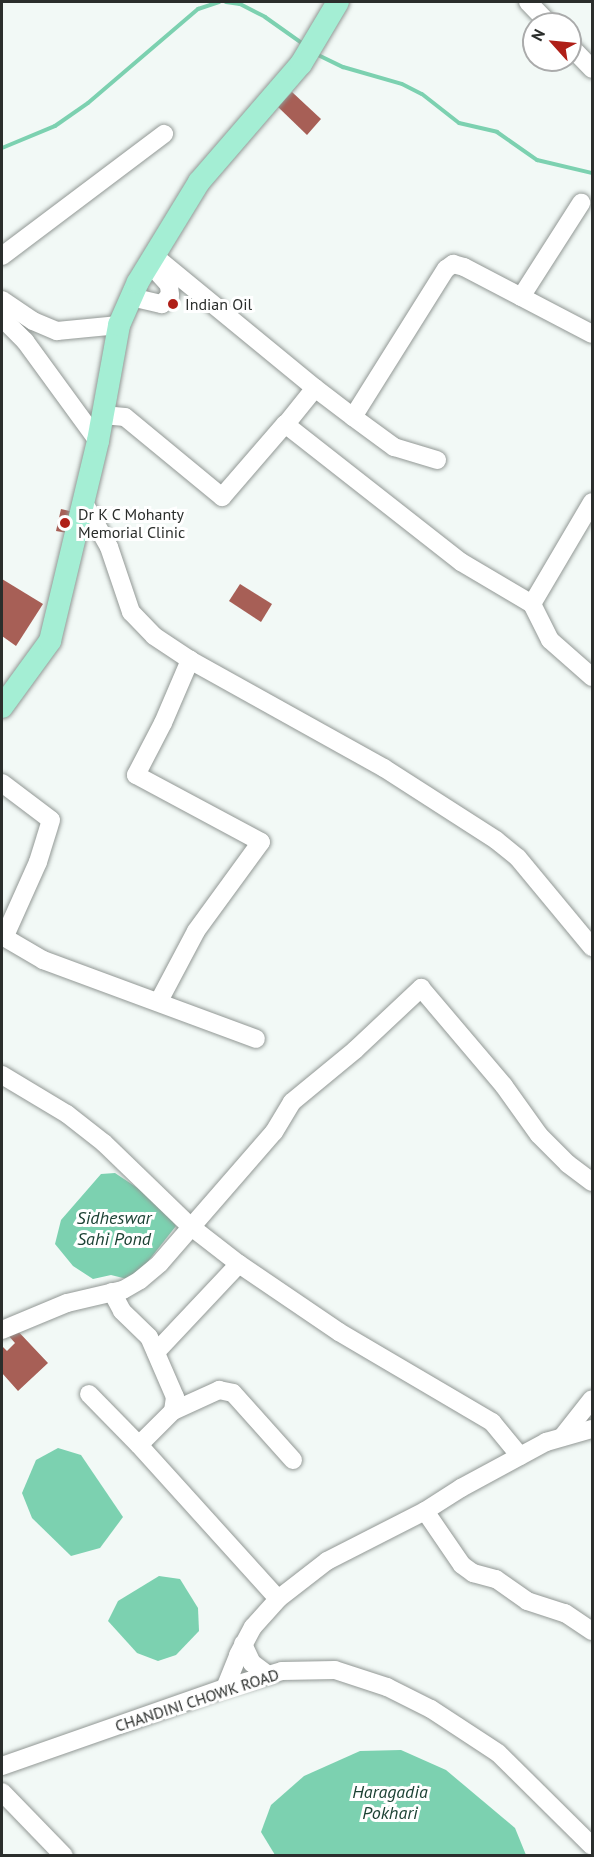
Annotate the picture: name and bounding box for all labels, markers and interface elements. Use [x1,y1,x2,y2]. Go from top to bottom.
north arrow [522,12,582,72]
text: N [526,26,549,44]
place label: Indian Oil [185,294,252,314]
marker: Indian Oil [166,297,180,311]
place label: Dr K C Mohanty Memorial Clinic [78,504,185,542]
marker: Dr K C Mohanty Memorial Clinic [56,514,74,532]
water label: Sidheswar Sahi Pond [77,1208,151,1250]
street label: CHANDINI CHOWK ROAD [112,1664,282,1736]
water label: Haragadia Pokhari [352,1782,428,1824]

